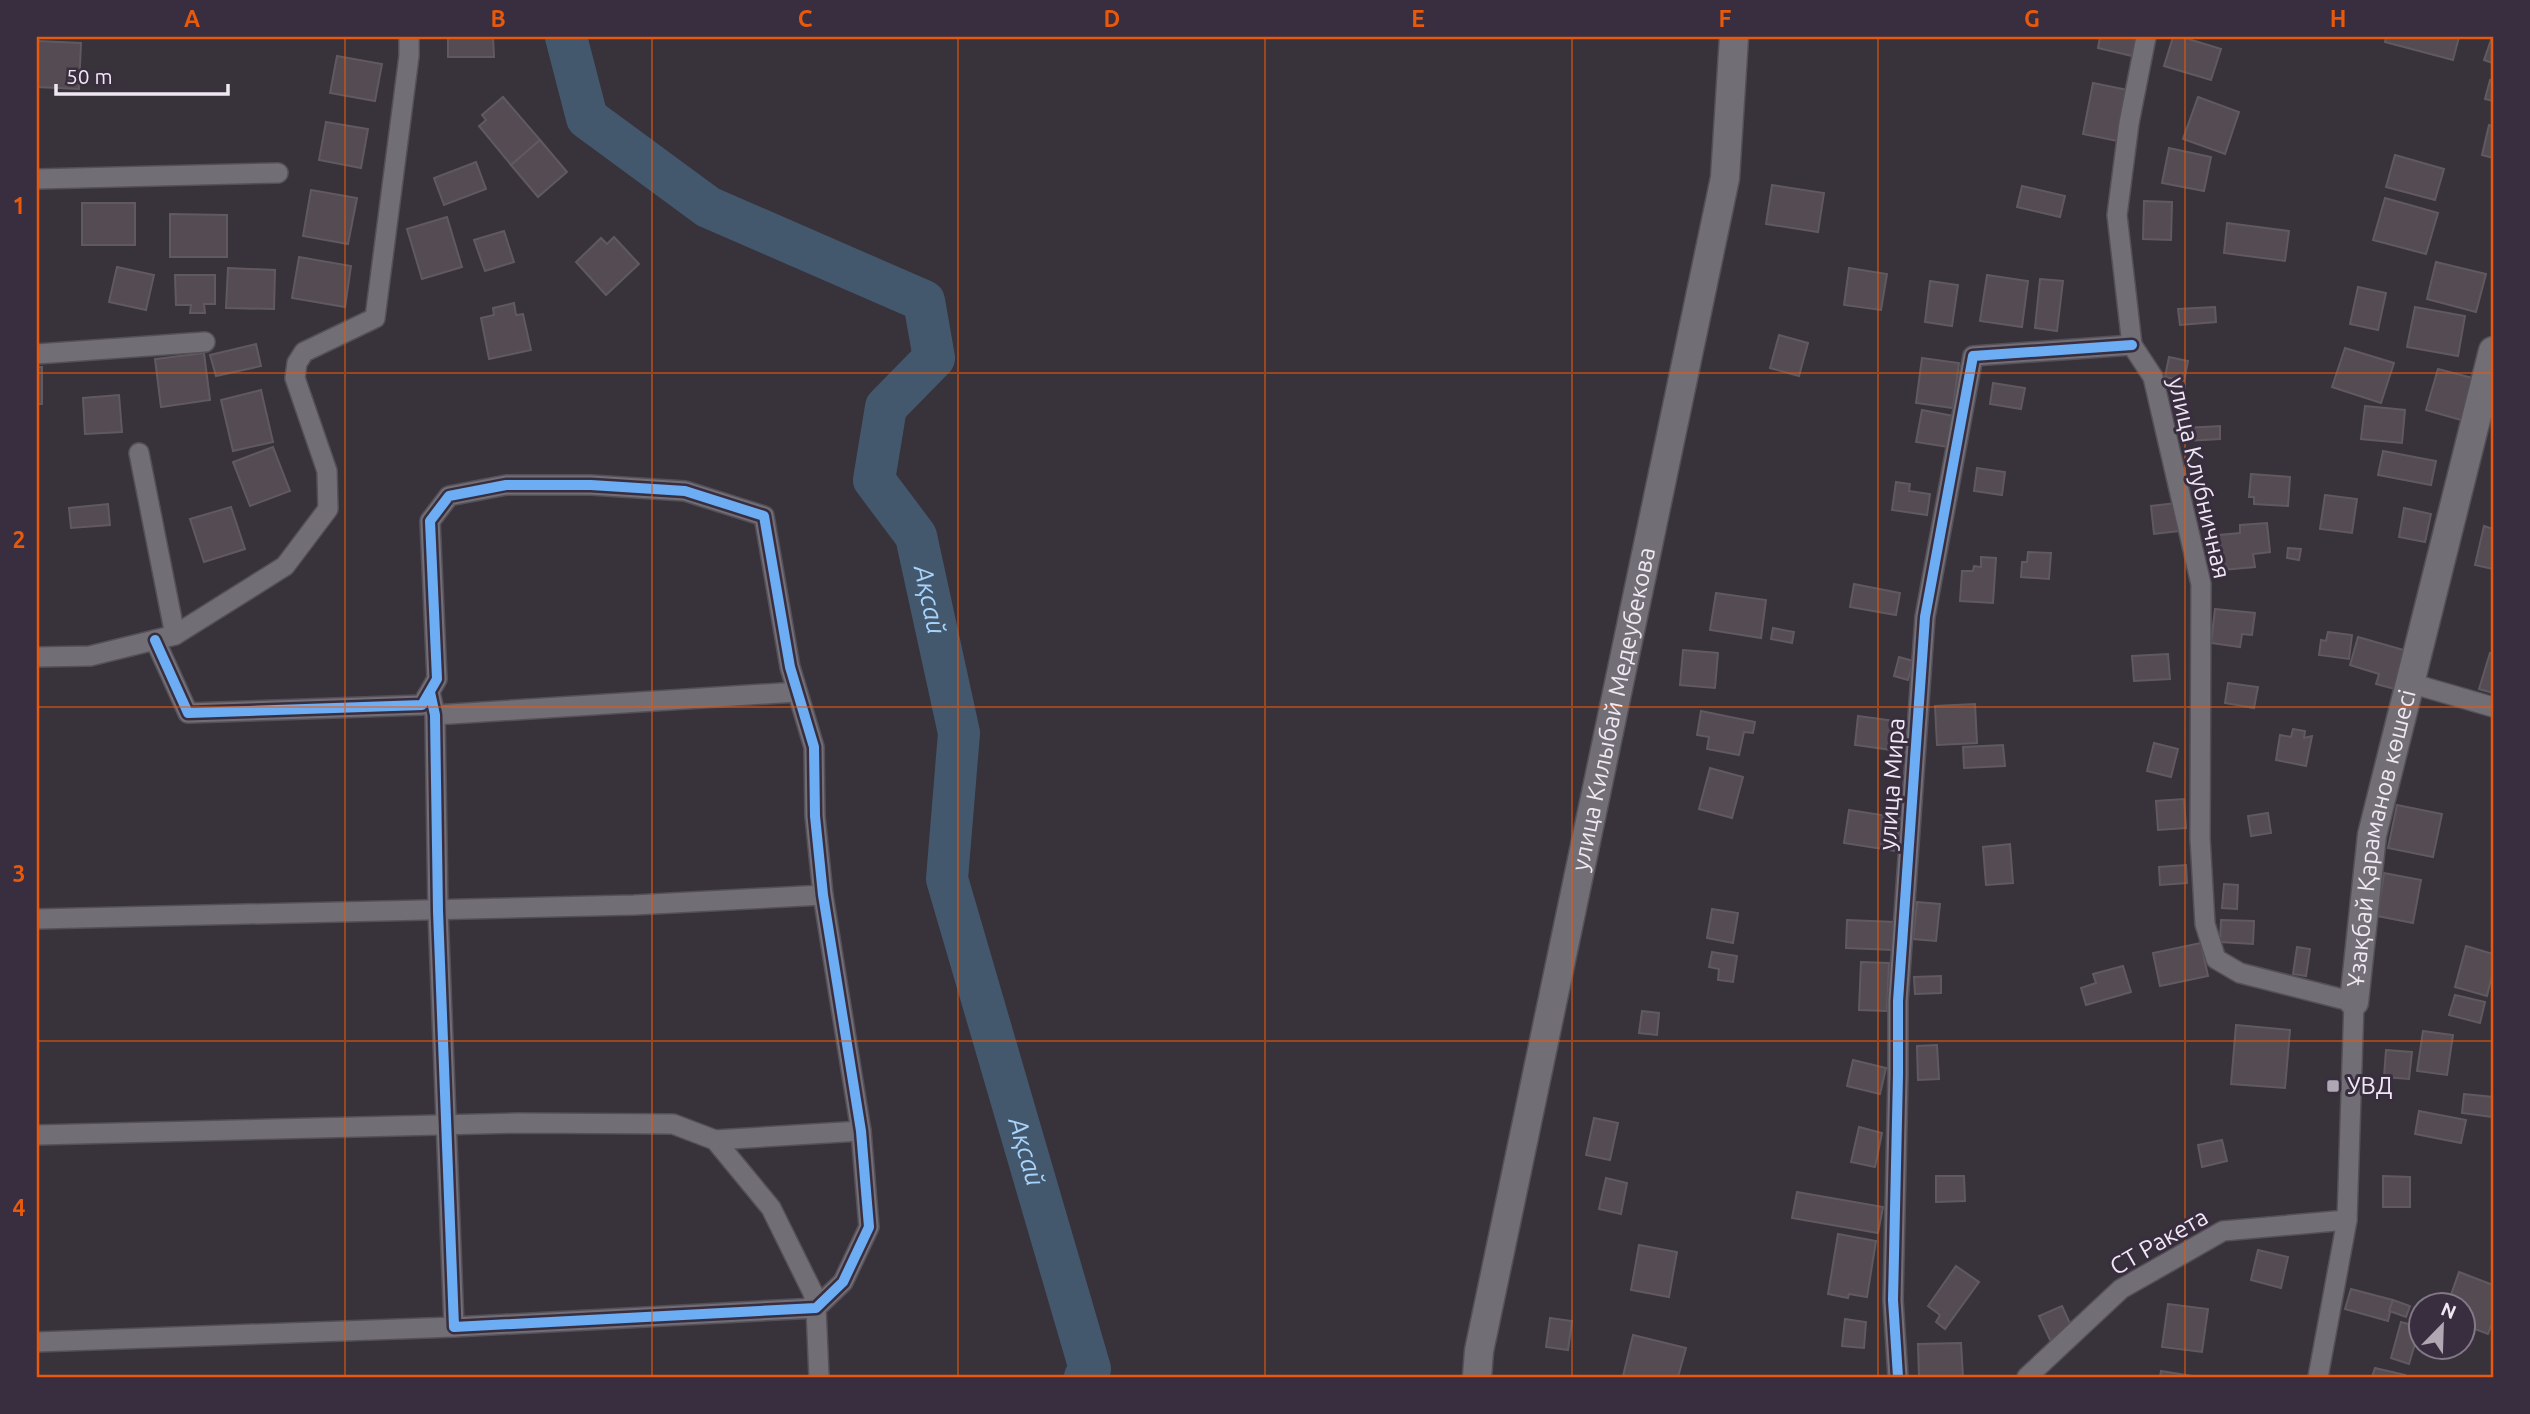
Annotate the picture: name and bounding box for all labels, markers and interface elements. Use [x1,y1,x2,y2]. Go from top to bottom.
text: A [184,6,200,31]
text: B [490,6,506,31]
text: C [798,6,813,31]
text: D [1104,6,1120,31]
text: E [1411,6,1425,31]
text: F [1719,6,1732,31]
text: G [2024,6,2040,31]
text: H [2330,6,2346,31]
scale bar [56,52,228,96]
text: 50 m [66,64,113,88]
text: 1 [13,193,25,218]
street label: улица Клубничная [2163,374,2236,581]
text: 2 [13,527,25,552]
street label: улица Килыбай Медеубекова [1566,545,1660,873]
water label: Ақсай [908,560,952,637]
street label: Ұзақбай Қараманов көшесі [2342,687,2421,989]
street label: улица Мира [1873,717,1910,851]
text: 3 [13,861,25,886]
place label: УВД [2347,1072,2392,1099]
marker: УВД [2325,1078,2341,1094]
water label: Ақсай [1003,1112,1051,1189]
text: 4 [13,1195,26,1220]
street label: СТ Ракета [2105,1203,2213,1280]
north arrow [2408,1292,2478,1362]
text: N [2438,1297,2459,1323]

